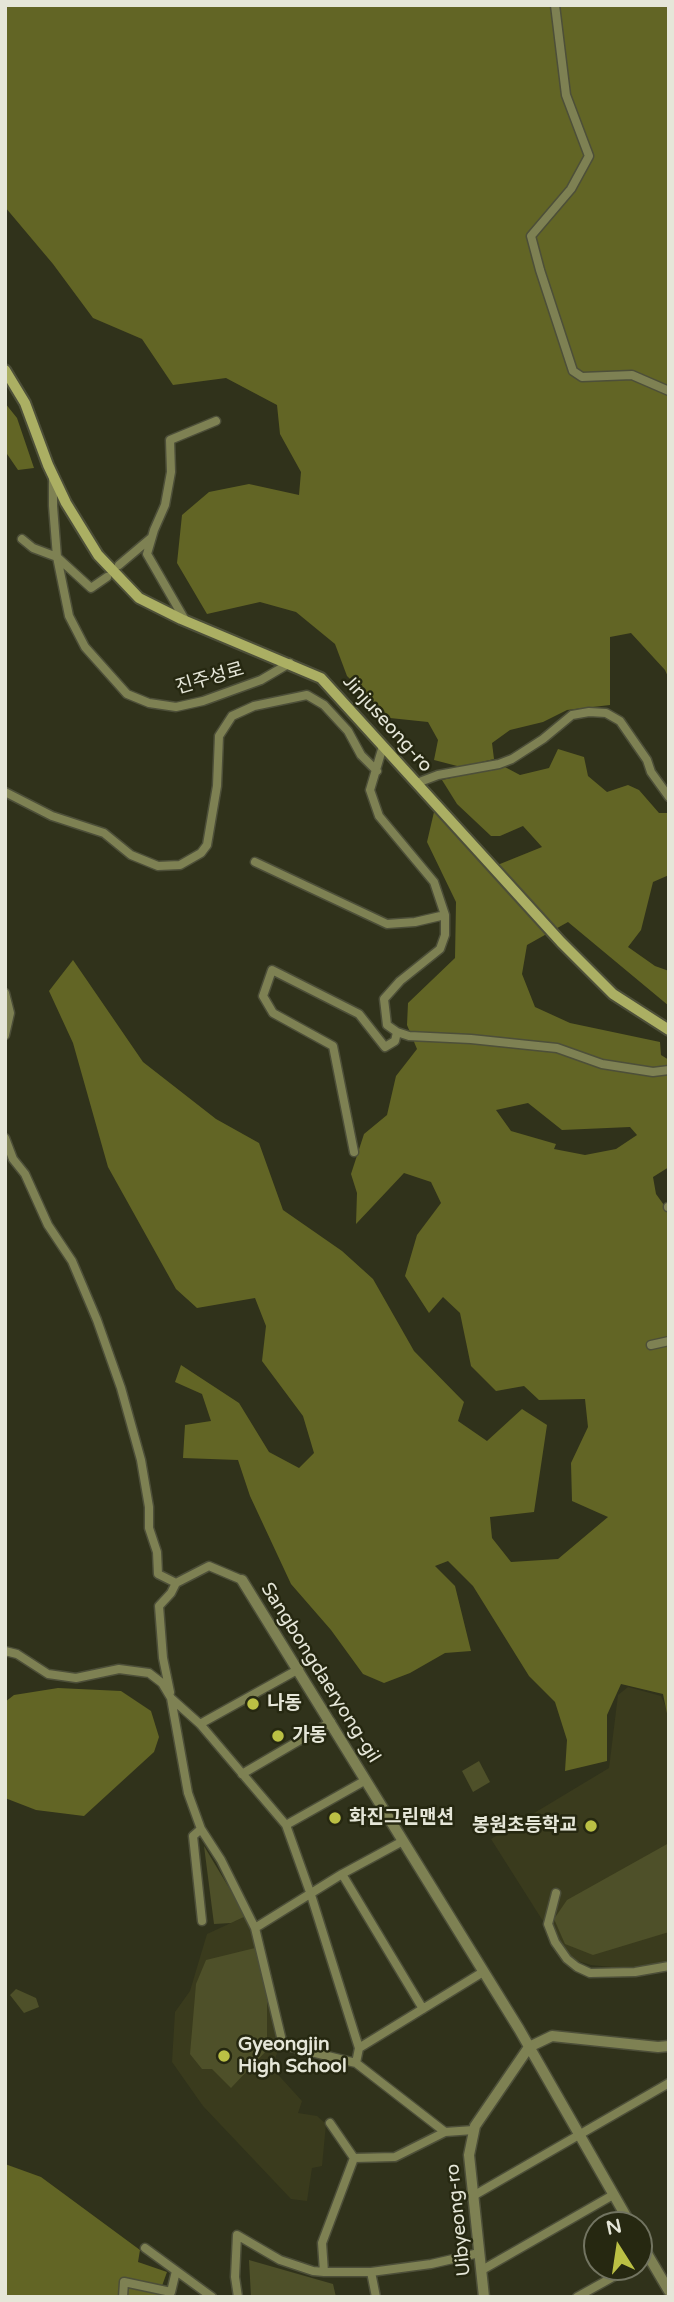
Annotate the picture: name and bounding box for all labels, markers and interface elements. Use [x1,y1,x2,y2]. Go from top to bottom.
street label: 진주성로 [173,658,247,700]
street label: Jinjuseong-ro [337,671,437,777]
street label: Sangbongdaeryong-gil [255,1579,385,1767]
place label: 나동 [267,1693,302,1715]
marker: 나동 [245,1696,261,1712]
place label: 가동 [292,1725,327,1747]
marker: 가동 [270,1728,286,1744]
place label: 화진그린맨션 [349,1807,454,1829]
marker: 화진그린맨션 [327,1810,343,1826]
place label: 봉원초등학교 [472,1815,577,1837]
marker: 봉원초등학교 [583,1818,599,1834]
place label: Gyeongjin High School [238,2034,347,2078]
marker: Gyeongjin High School [216,2048,232,2064]
street label: Uibyeong-ro [442,2163,476,2277]
north arrow [583,2211,653,2281]
text: N [604,2215,624,2240]

